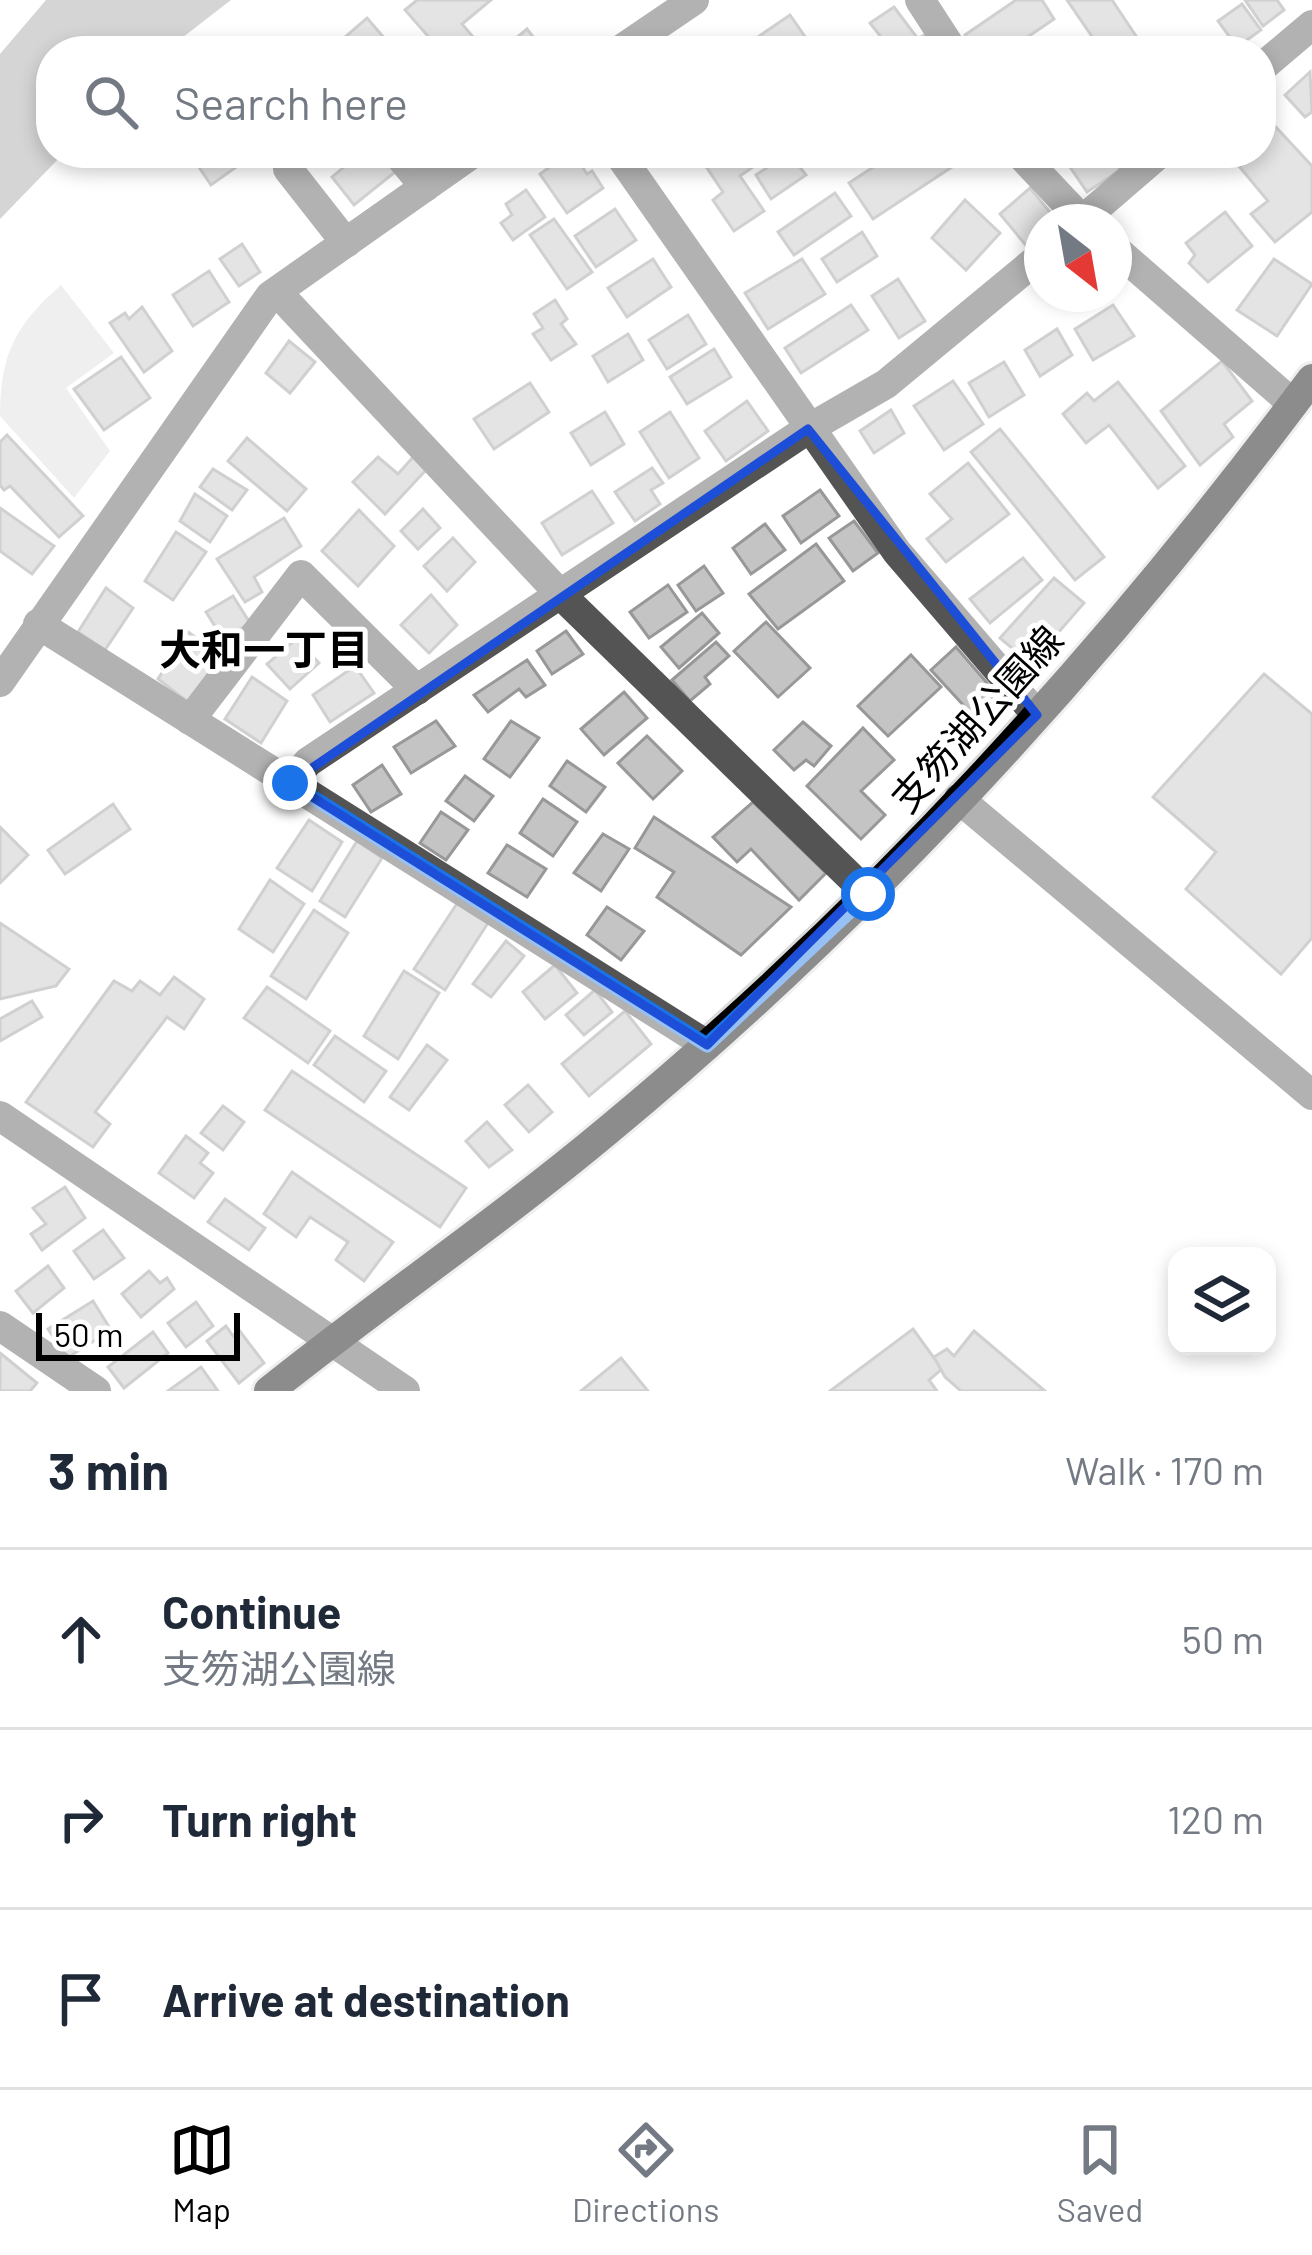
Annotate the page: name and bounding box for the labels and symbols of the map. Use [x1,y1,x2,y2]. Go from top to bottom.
north arrow [1024,204,1132,312]
street label: 支笏湖公園線 [880,615,1072,821]
district label: 大和一丁目 [159,623,369,673]
route end [263,756,317,810]
route start [841,867,895,921]
scale bar [36,1307,240,1360]

